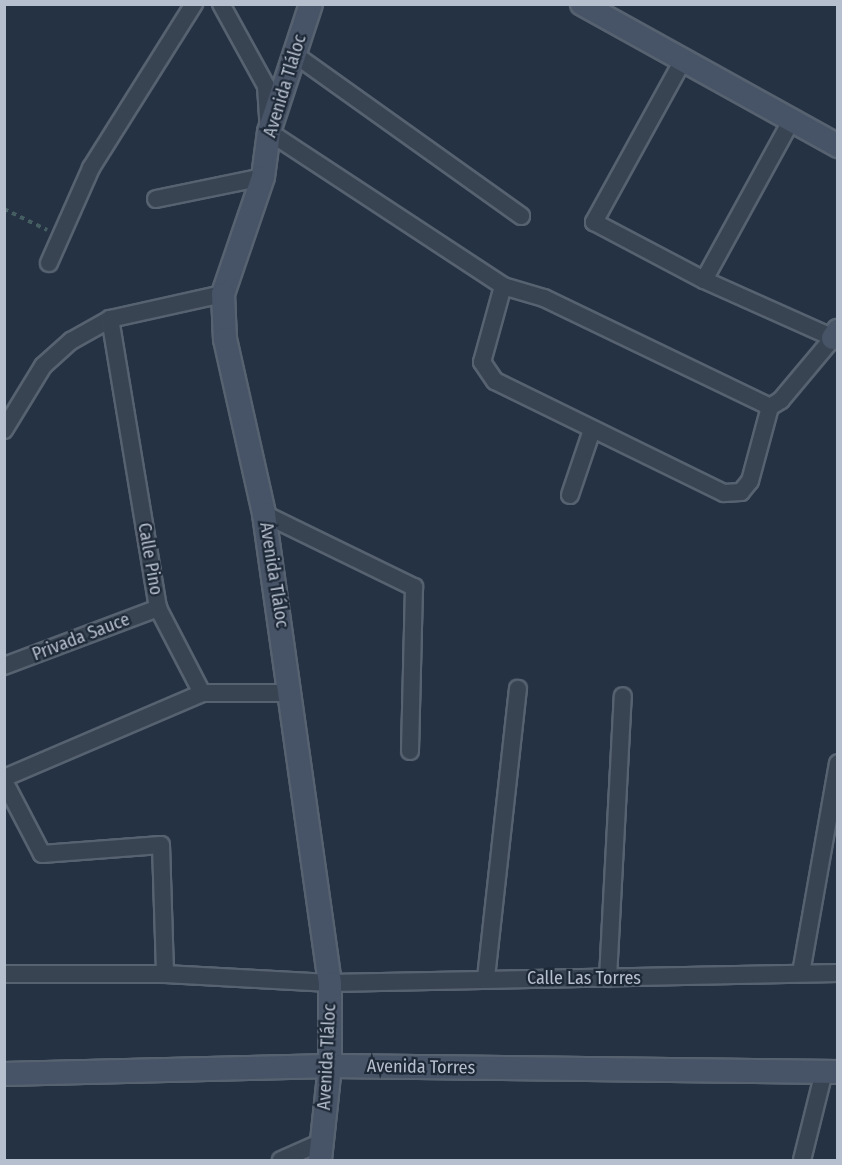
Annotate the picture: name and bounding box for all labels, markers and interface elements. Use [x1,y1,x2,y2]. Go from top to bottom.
street label: Avenida Tláloc [259,32,311,140]
street label: Calle Pino [133,521,167,597]
street label: Avenida Tláloc [255,521,293,629]
street label: Privada Sauce [29,609,133,665]
street label: Calle Las Torres [527,967,641,989]
street label: Avenida Tláloc [313,1003,341,1111]
street label: Avenida Torres [367,1055,475,1079]

